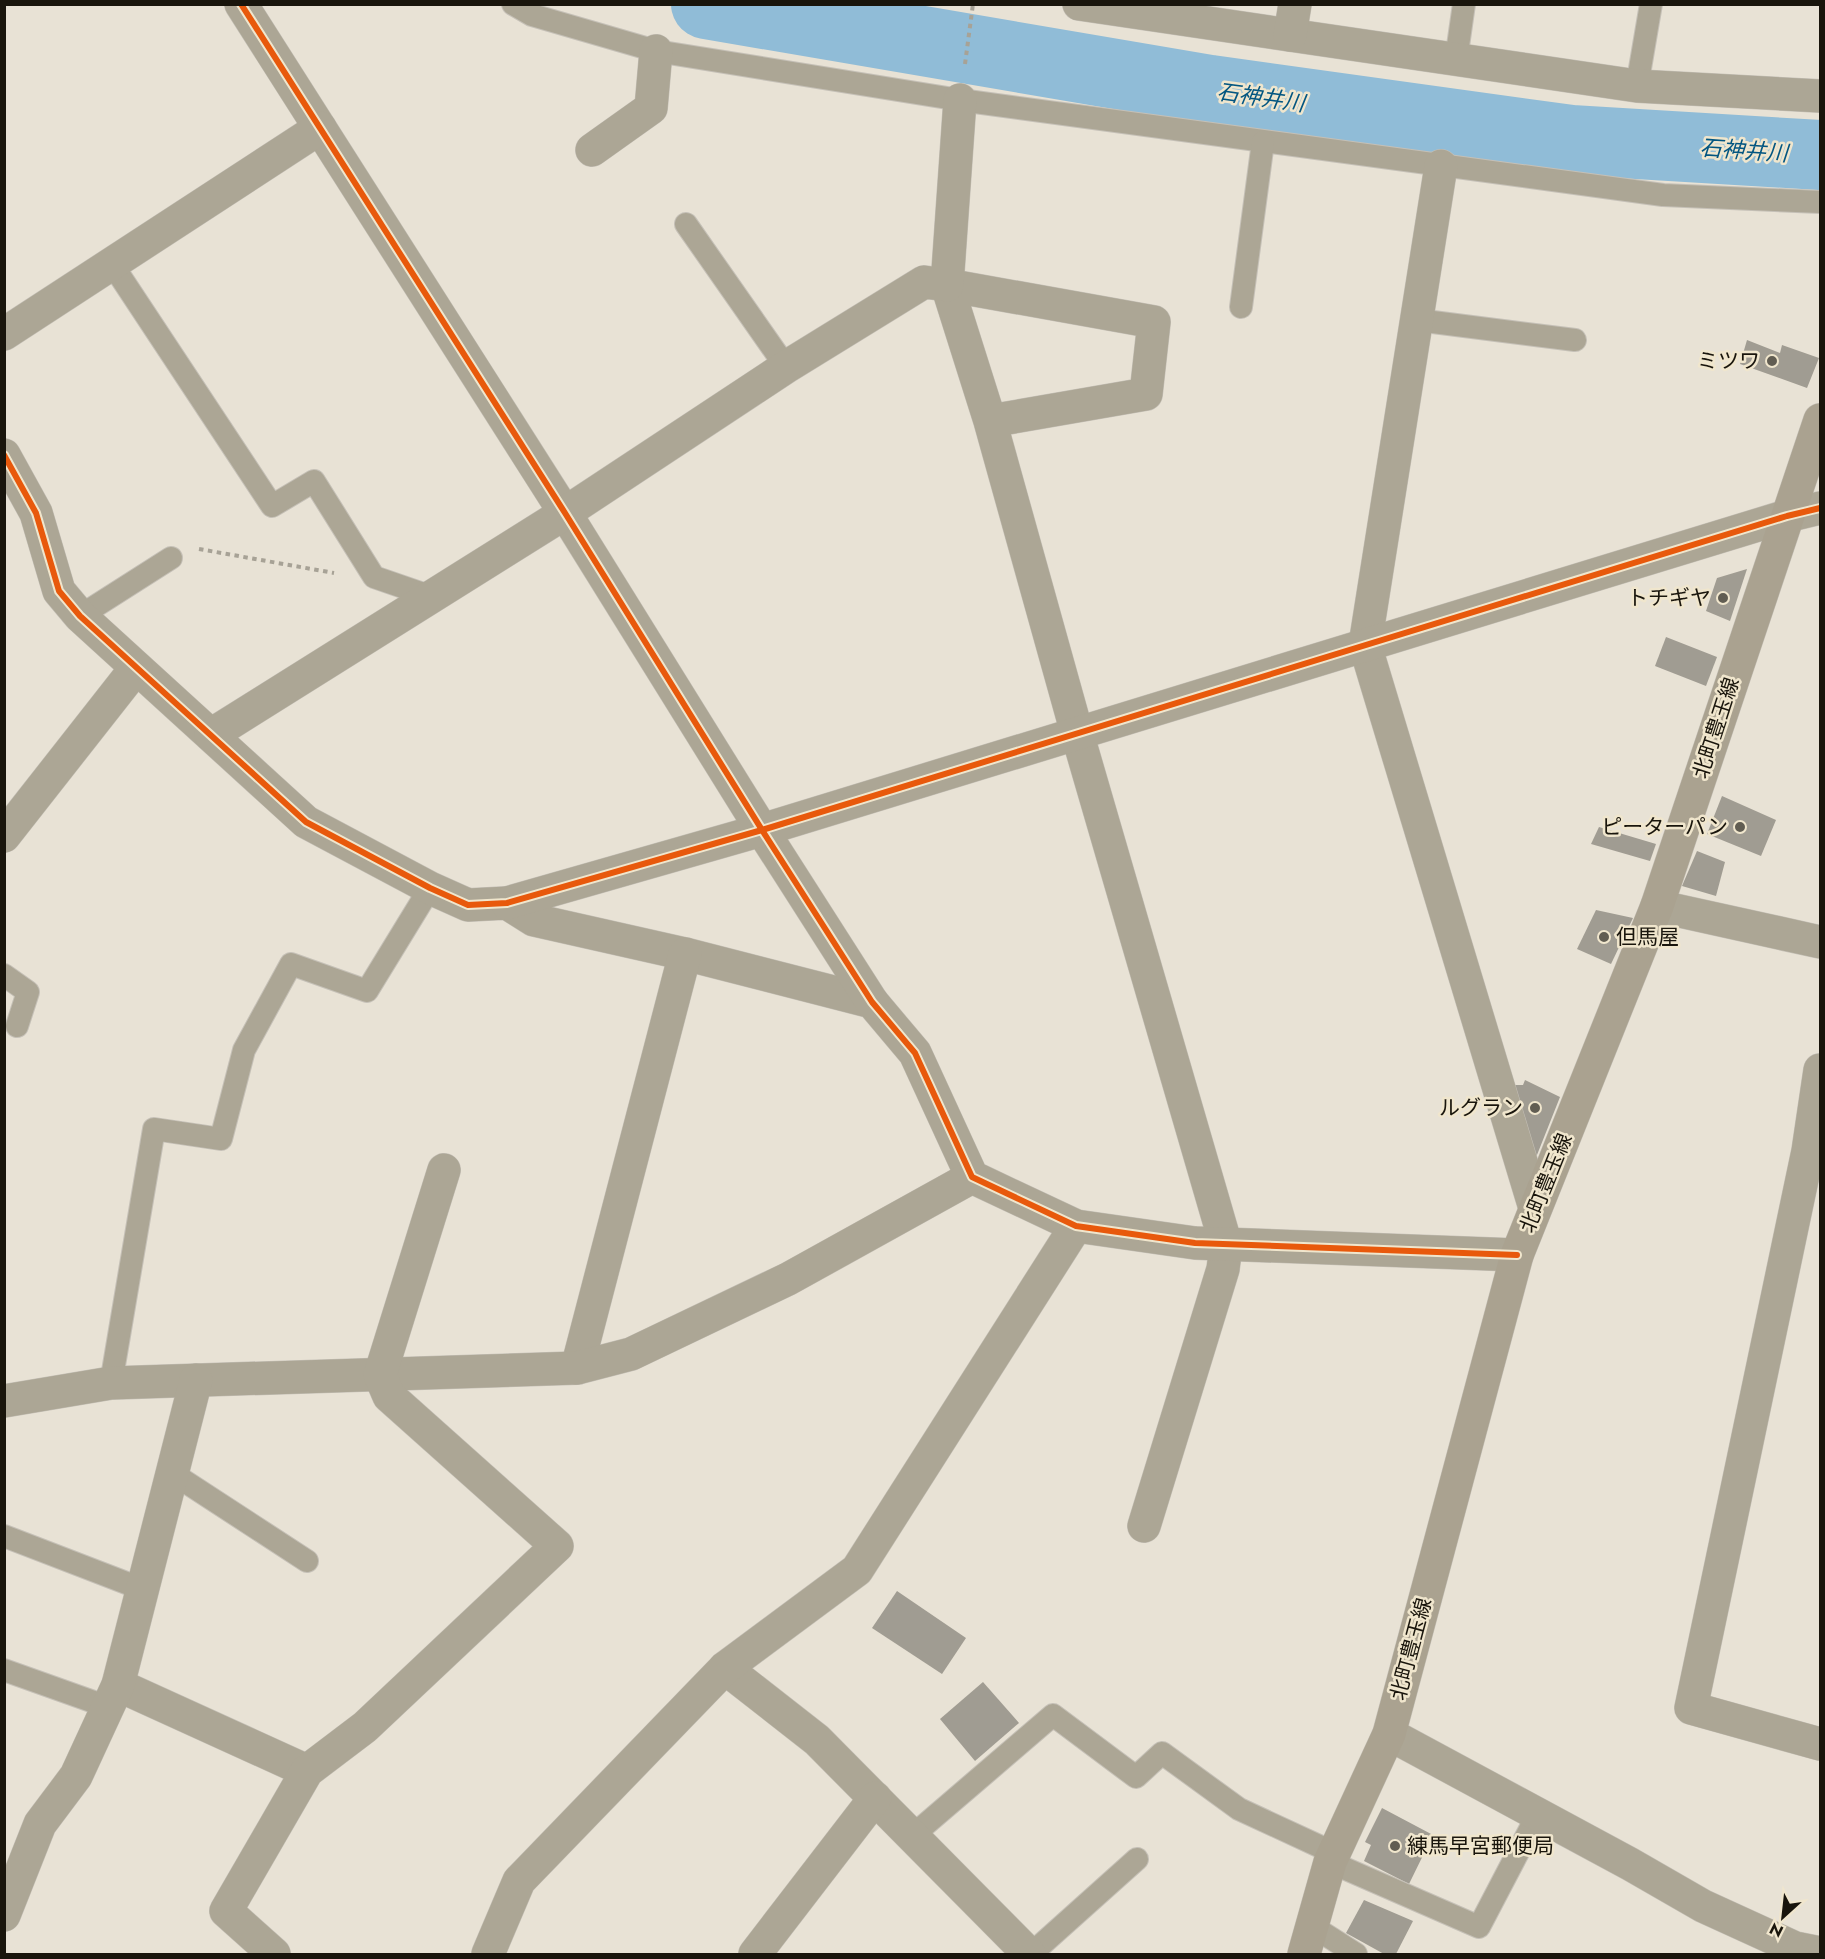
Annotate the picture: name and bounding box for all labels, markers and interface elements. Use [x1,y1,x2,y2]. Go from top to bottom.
water label: 石神井川 [1215,75,1309,119]
water label: 石神井川 [1699,131,1791,169]
place label: ミツワ [1697,346,1760,376]
marker: ミツワ [1765,354,1779,368]
place label: トチギヤ [1627,583,1711,613]
marker: トチギヤ [1716,591,1730,605]
street label: 北町豊玉線 [1686,673,1746,783]
place label: ピーターパン [1601,812,1728,842]
marker: ピーターパン [1733,820,1747,834]
place label: 但馬屋 [1616,922,1679,952]
marker: 但馬屋 [1597,930,1611,944]
place label: ルグラン [1439,1093,1523,1123]
marker: ルグラン [1528,1101,1542,1115]
street label: 北町豊玉線 [1512,1129,1580,1237]
street label: 北町豊玉線 [1383,1594,1439,1704]
place label: 練馬早宮郵便局 [1407,1831,1554,1861]
marker: 練馬早宮郵便局 [1388,1839,1402,1853]
north arrow [1753,1887,1813,1947]
text: N [1766,1917,1787,1943]

